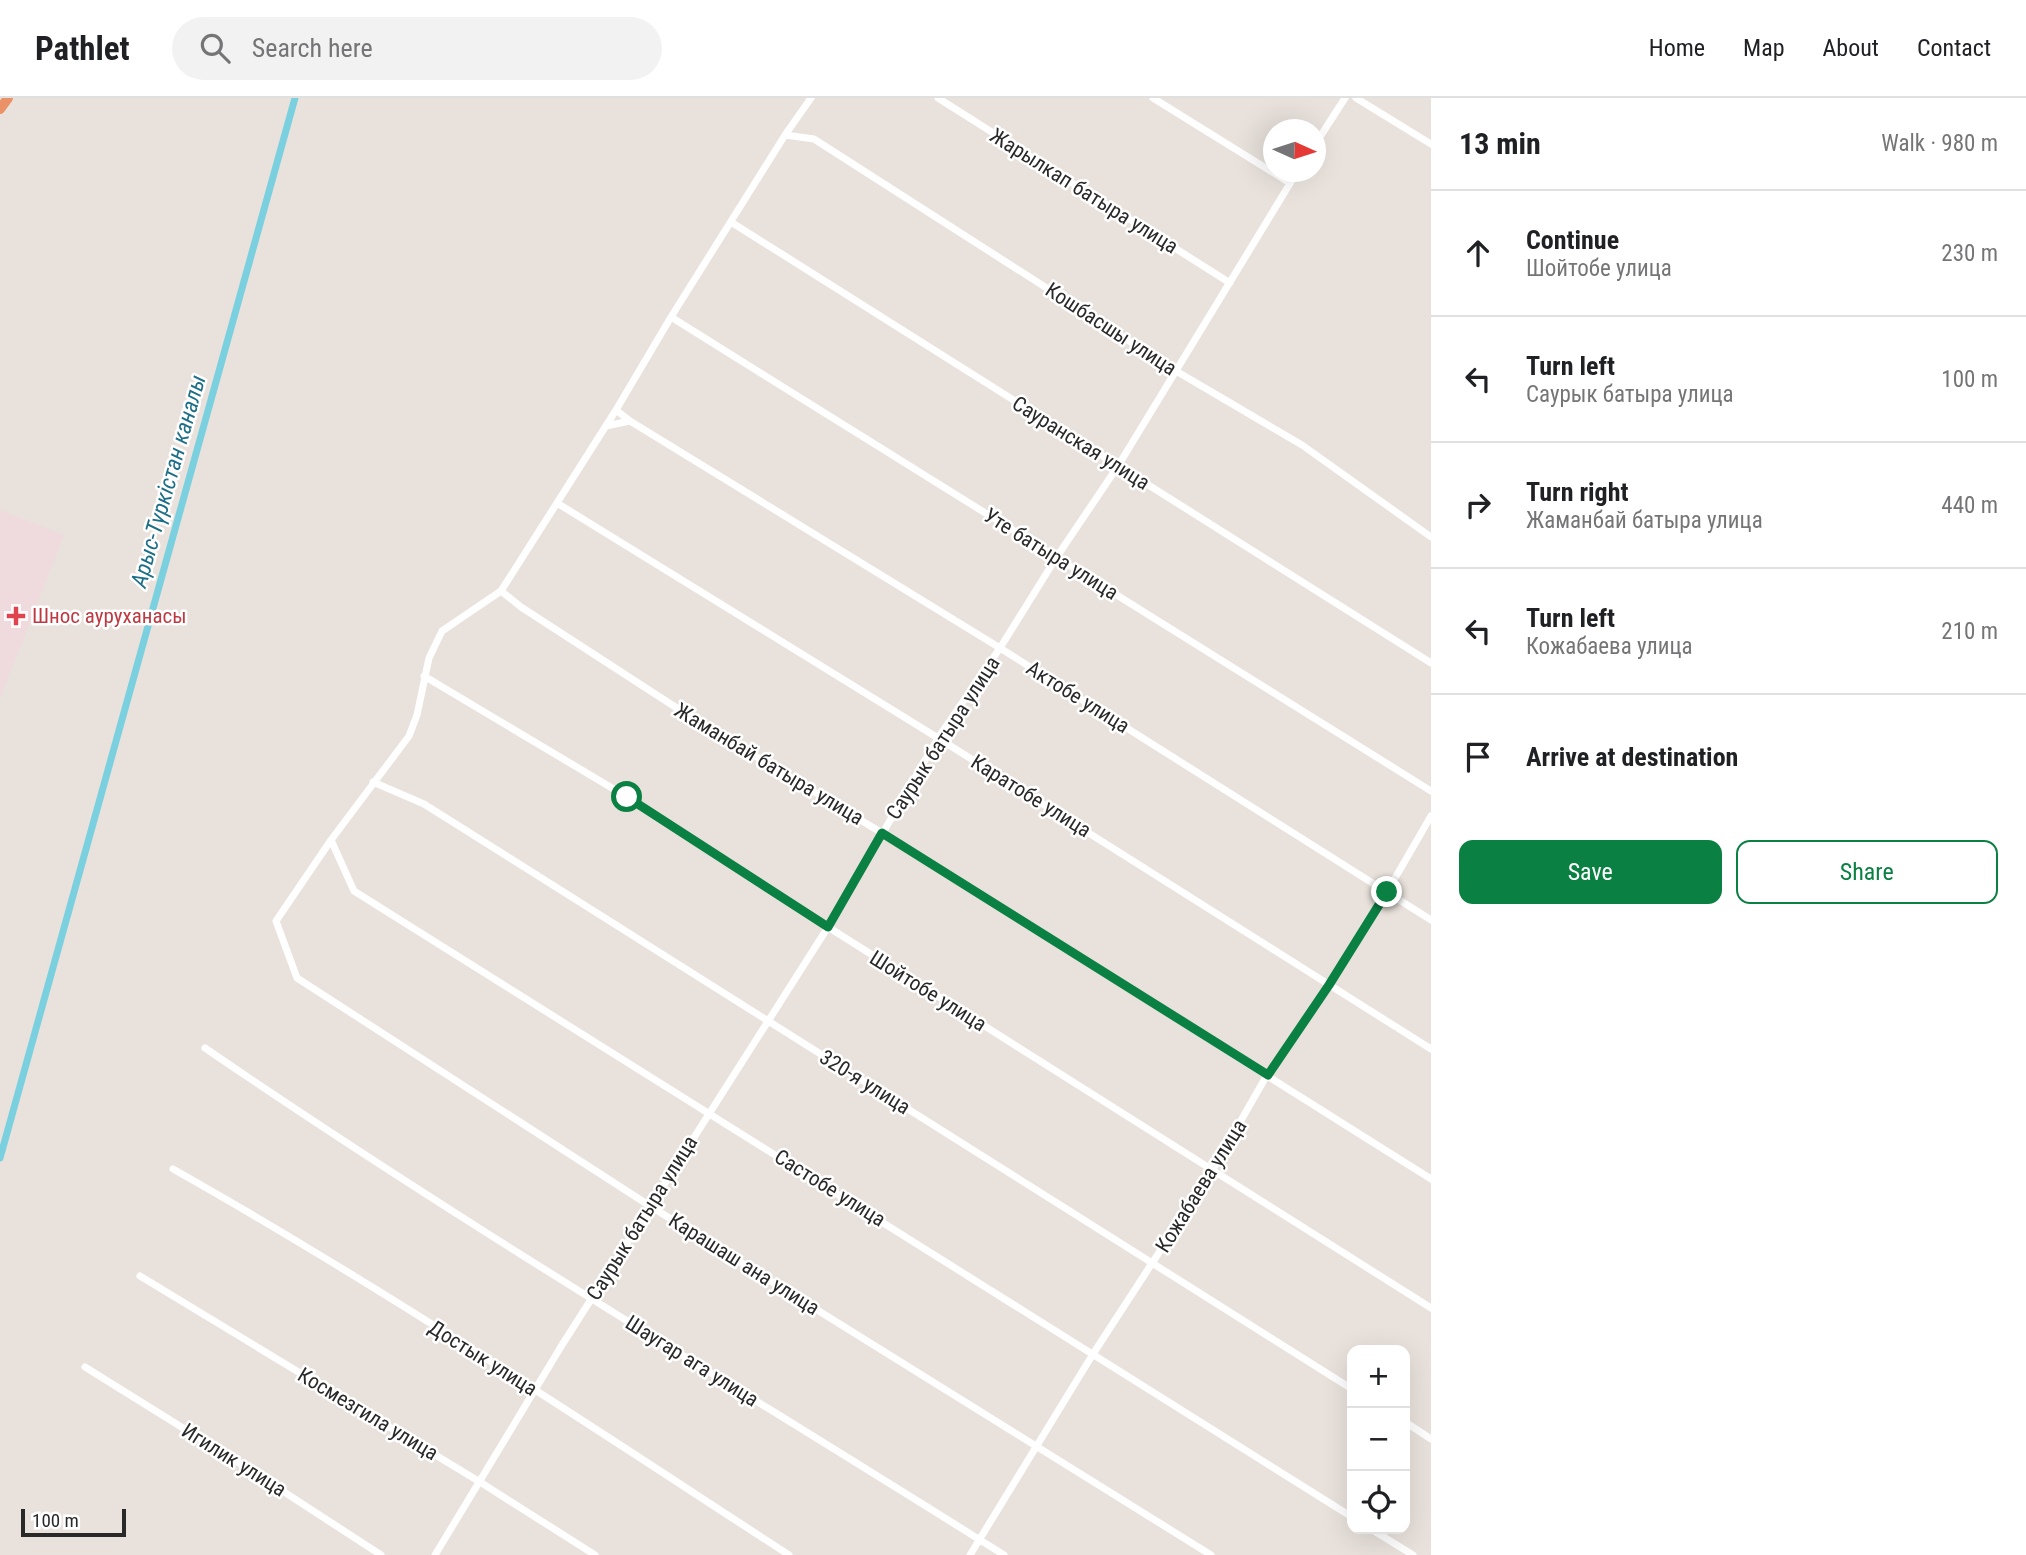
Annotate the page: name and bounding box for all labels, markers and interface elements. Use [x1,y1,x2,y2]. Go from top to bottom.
search box [172,17,662,80]
text: Pathlet [35,29,130,68]
icon: search [196,29,234,67]
text: Search here [252,33,373,63]
text: Home [1649,34,1705,62]
text: Map [1743,34,1785,62]
text: About [1823,34,1879,62]
text: Contact [1917,34,1991,62]
north arrow [1263,119,1326,182]
street label: Жарылкап батыра улица [986,123,1182,259]
text: 13 min [1459,126,1541,161]
text: Walk · 980 m [1881,130,1998,157]
text: Continue [1526,225,1619,255]
icon: ahead [1459,234,1497,272]
text: 230 m [1941,240,1998,267]
text: Шойтобе улица [1526,255,1672,282]
street label: Кошбасшы улица [1041,278,1181,380]
text: Turn left [1526,351,1615,381]
icon: left [1459,360,1497,398]
text: 100 m [1941,366,1998,393]
water label: Арыс-Түркістан каналы [125,372,212,591]
text: Саурык батыра улица [1526,381,1733,408]
street label: Сауранская улица [1008,391,1154,495]
text: Turn right [1526,477,1628,507]
icon: right [1459,486,1497,524]
text: 440 m [1941,492,1998,519]
street label: Уте батыра улица [980,503,1122,605]
text: Жаманбай батыра улица [1526,507,1763,534]
text: Turn left [1526,603,1615,633]
place label: Шнос ауруханасы [32,604,187,628]
marker: Шнос ауруханасы [6,606,26,626]
icon: left [1459,612,1497,650]
text: 210 m [1941,618,1998,645]
text: Кожабаева улица [1526,633,1693,660]
street label: Саурык батыра улица [881,652,1005,824]
street label: Актобе улица [1022,656,1134,738]
street label: Жаманбай батыра улица [670,698,868,830]
icon: arrive [1459,738,1497,776]
text: Arrive at destination [1526,742,1738,772]
street label: Каратобе улица [967,750,1095,842]
route start [611,781,642,812]
button: Save [1459,840,1722,904]
button: Share [1736,840,1998,904]
route end [1371,876,1402,907]
street label: Шойтобе улица [865,946,991,1036]
street label: 320-я улица [815,1045,915,1119]
street label: Кожабаева улица [1151,1115,1251,1257]
street label: Саурык батыра улица [582,1131,702,1305]
street label: Састобе улица [770,1144,890,1232]
street label: Карашаш ана улица [664,1208,824,1320]
street label: Шаугар ага улица [621,1310,763,1412]
street label: Достык улица [424,1315,542,1401]
map controls [1347,1345,1410,1534]
button: + [1347,1345,1410,1408]
street label: Космезгила улица [293,1363,443,1465]
button: − [1347,1408,1410,1471]
street label: Игилик улица [177,1418,291,1502]
button: locate [1347,1471,1410,1534]
scale bar [21,1506,126,1538]
text: 100 m [32,1509,79,1532]

